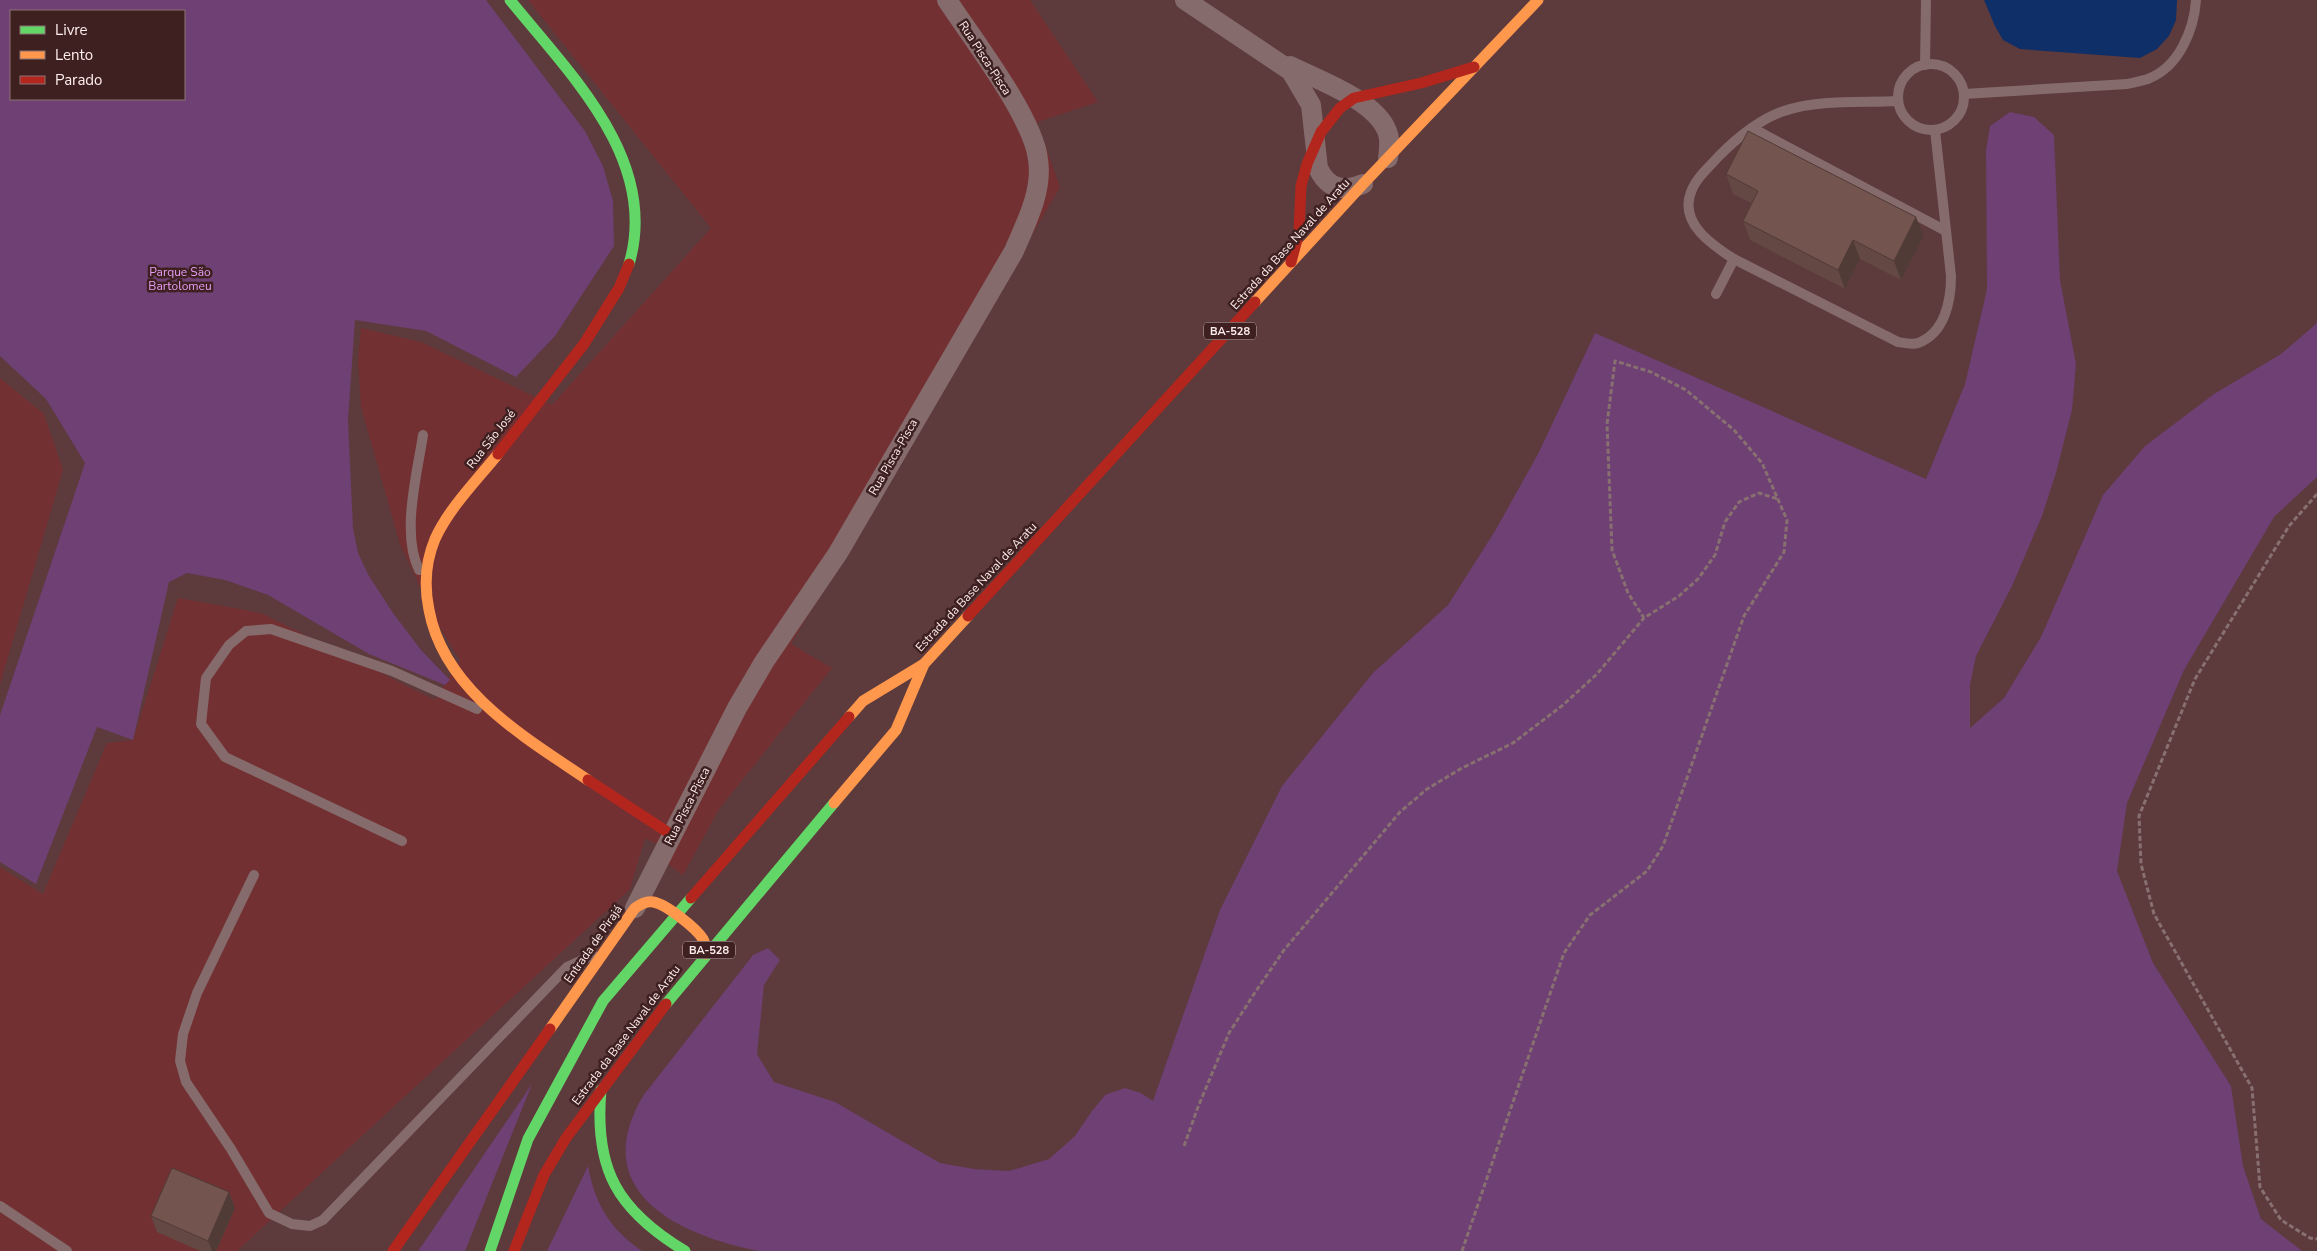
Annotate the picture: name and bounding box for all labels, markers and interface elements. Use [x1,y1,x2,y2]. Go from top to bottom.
legend [10,10,185,100]
street label: Rua Pisca-Pisca [955,18,1015,98]
text: Livre [55,20,88,40]
text: Lento [55,45,93,65]
text: Parado [55,70,102,90]
street label: Estrada da Base Naval de Aratu [1227,175,1353,313]
park label: Parque São Bartolomeu [148,264,212,294]
road number: BA-528 [1204,322,1256,340]
street label: Rua São José [463,406,519,472]
street label: Rua Pisca-Pisca [865,416,921,498]
street label: Estrada da Base Naval de Aratu [912,519,1040,655]
street label: Rua Pisca-Pisca [660,764,714,848]
street label: Entrada de Pirajá [560,902,626,986]
road number: BA-528 [683,942,735,958]
street label: Estrada da Base Naval de Aratu [568,962,684,1108]

